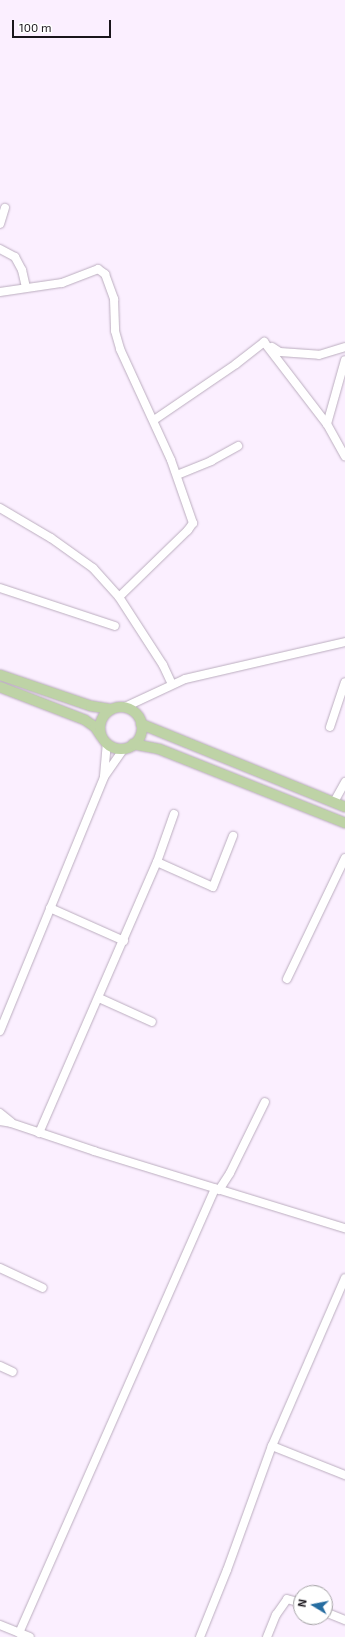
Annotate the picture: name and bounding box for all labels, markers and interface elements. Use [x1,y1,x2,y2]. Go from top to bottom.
scale bar [14,12,113,38]
text: 100 m [19,20,51,34]
north arrow [293,1585,333,1625]
text: N [295,1598,309,1608]

